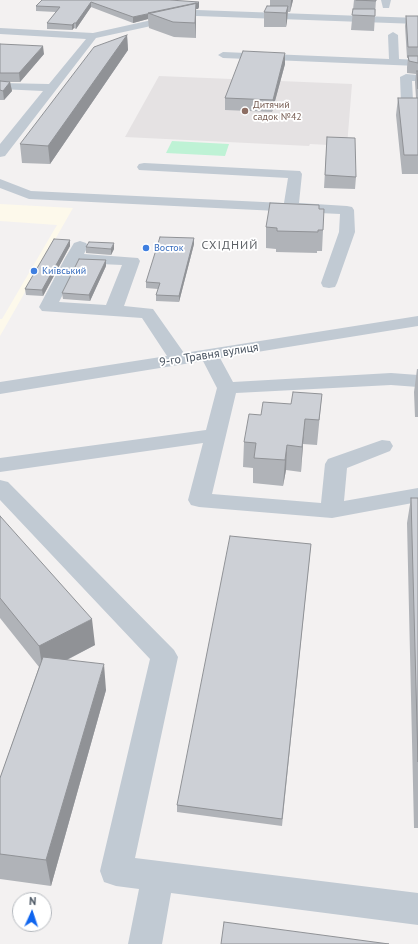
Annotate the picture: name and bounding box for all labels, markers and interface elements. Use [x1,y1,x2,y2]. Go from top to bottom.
place label: Дитячий садок №42 [253,99,302,122]
marker: Дитячий садок №42 [240,106,250,116]
district label: СХІДНИЙ [202,239,258,253]
place label: Восток [154,242,184,254]
marker: Восток [141,243,151,253]
place label: Київський [42,265,86,277]
marker: Київський [29,266,39,276]
street label: 9-го Травня вулиця [158,340,260,370]
north arrow [12,892,52,932]
text: N [29,894,37,908]

